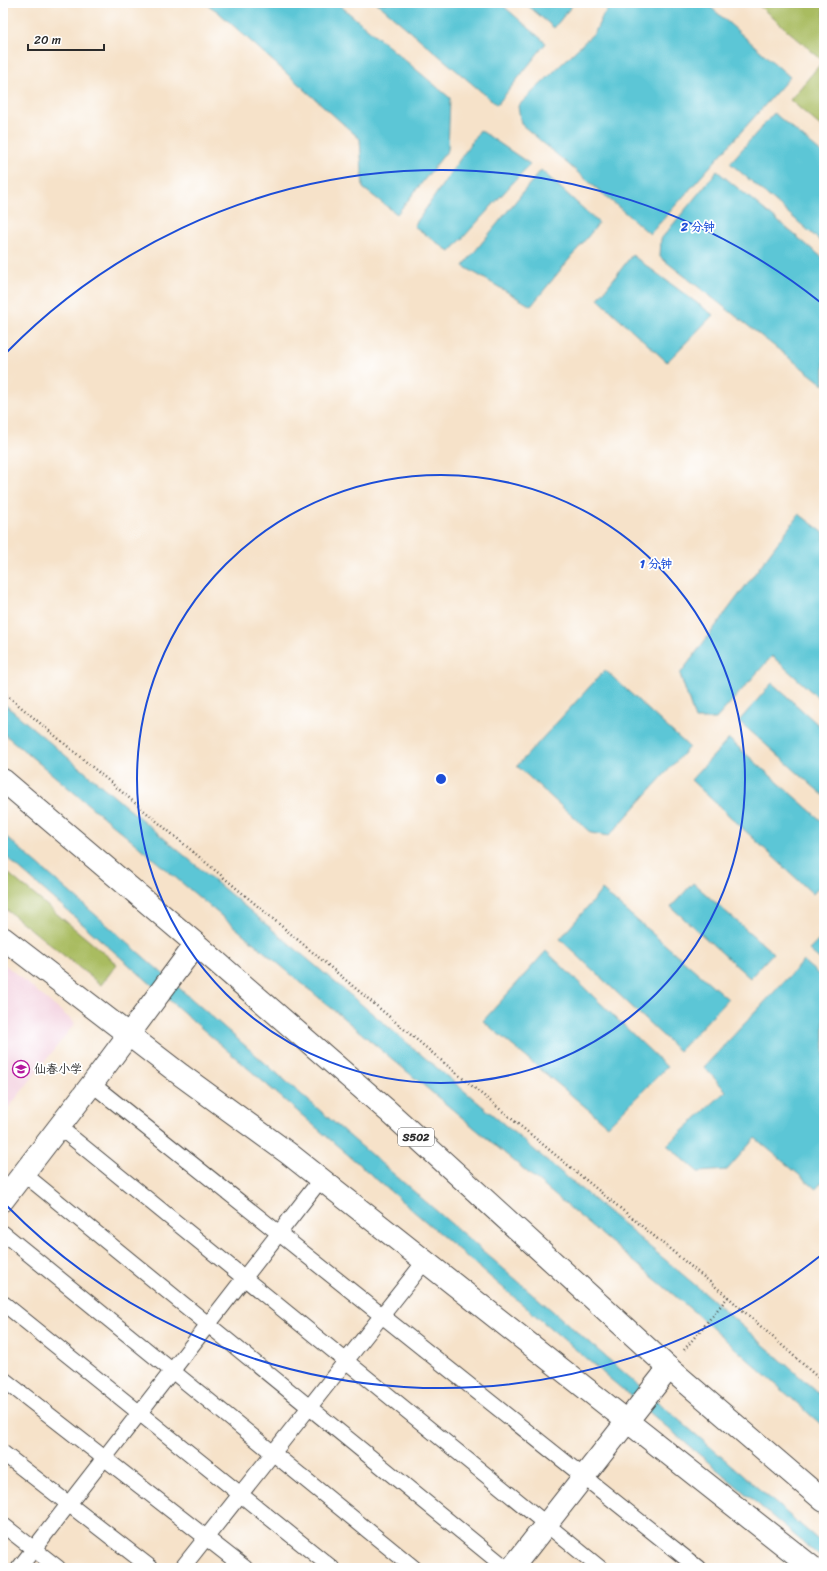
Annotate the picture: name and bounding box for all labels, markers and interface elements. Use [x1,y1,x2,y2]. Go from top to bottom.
scale bar [28,26,104,52]
text: 20 m [34,29,61,51]
text: 2 分钟 [680,216,715,238]
text: 1 分钟 [640,553,672,575]
centre of rings [434,772,448,786]
place label: 仙春小学 [34,1058,82,1080]
school or university icon: 仙春小学 [11,1059,31,1079]
road number: S502 [398,1128,434,1146]

